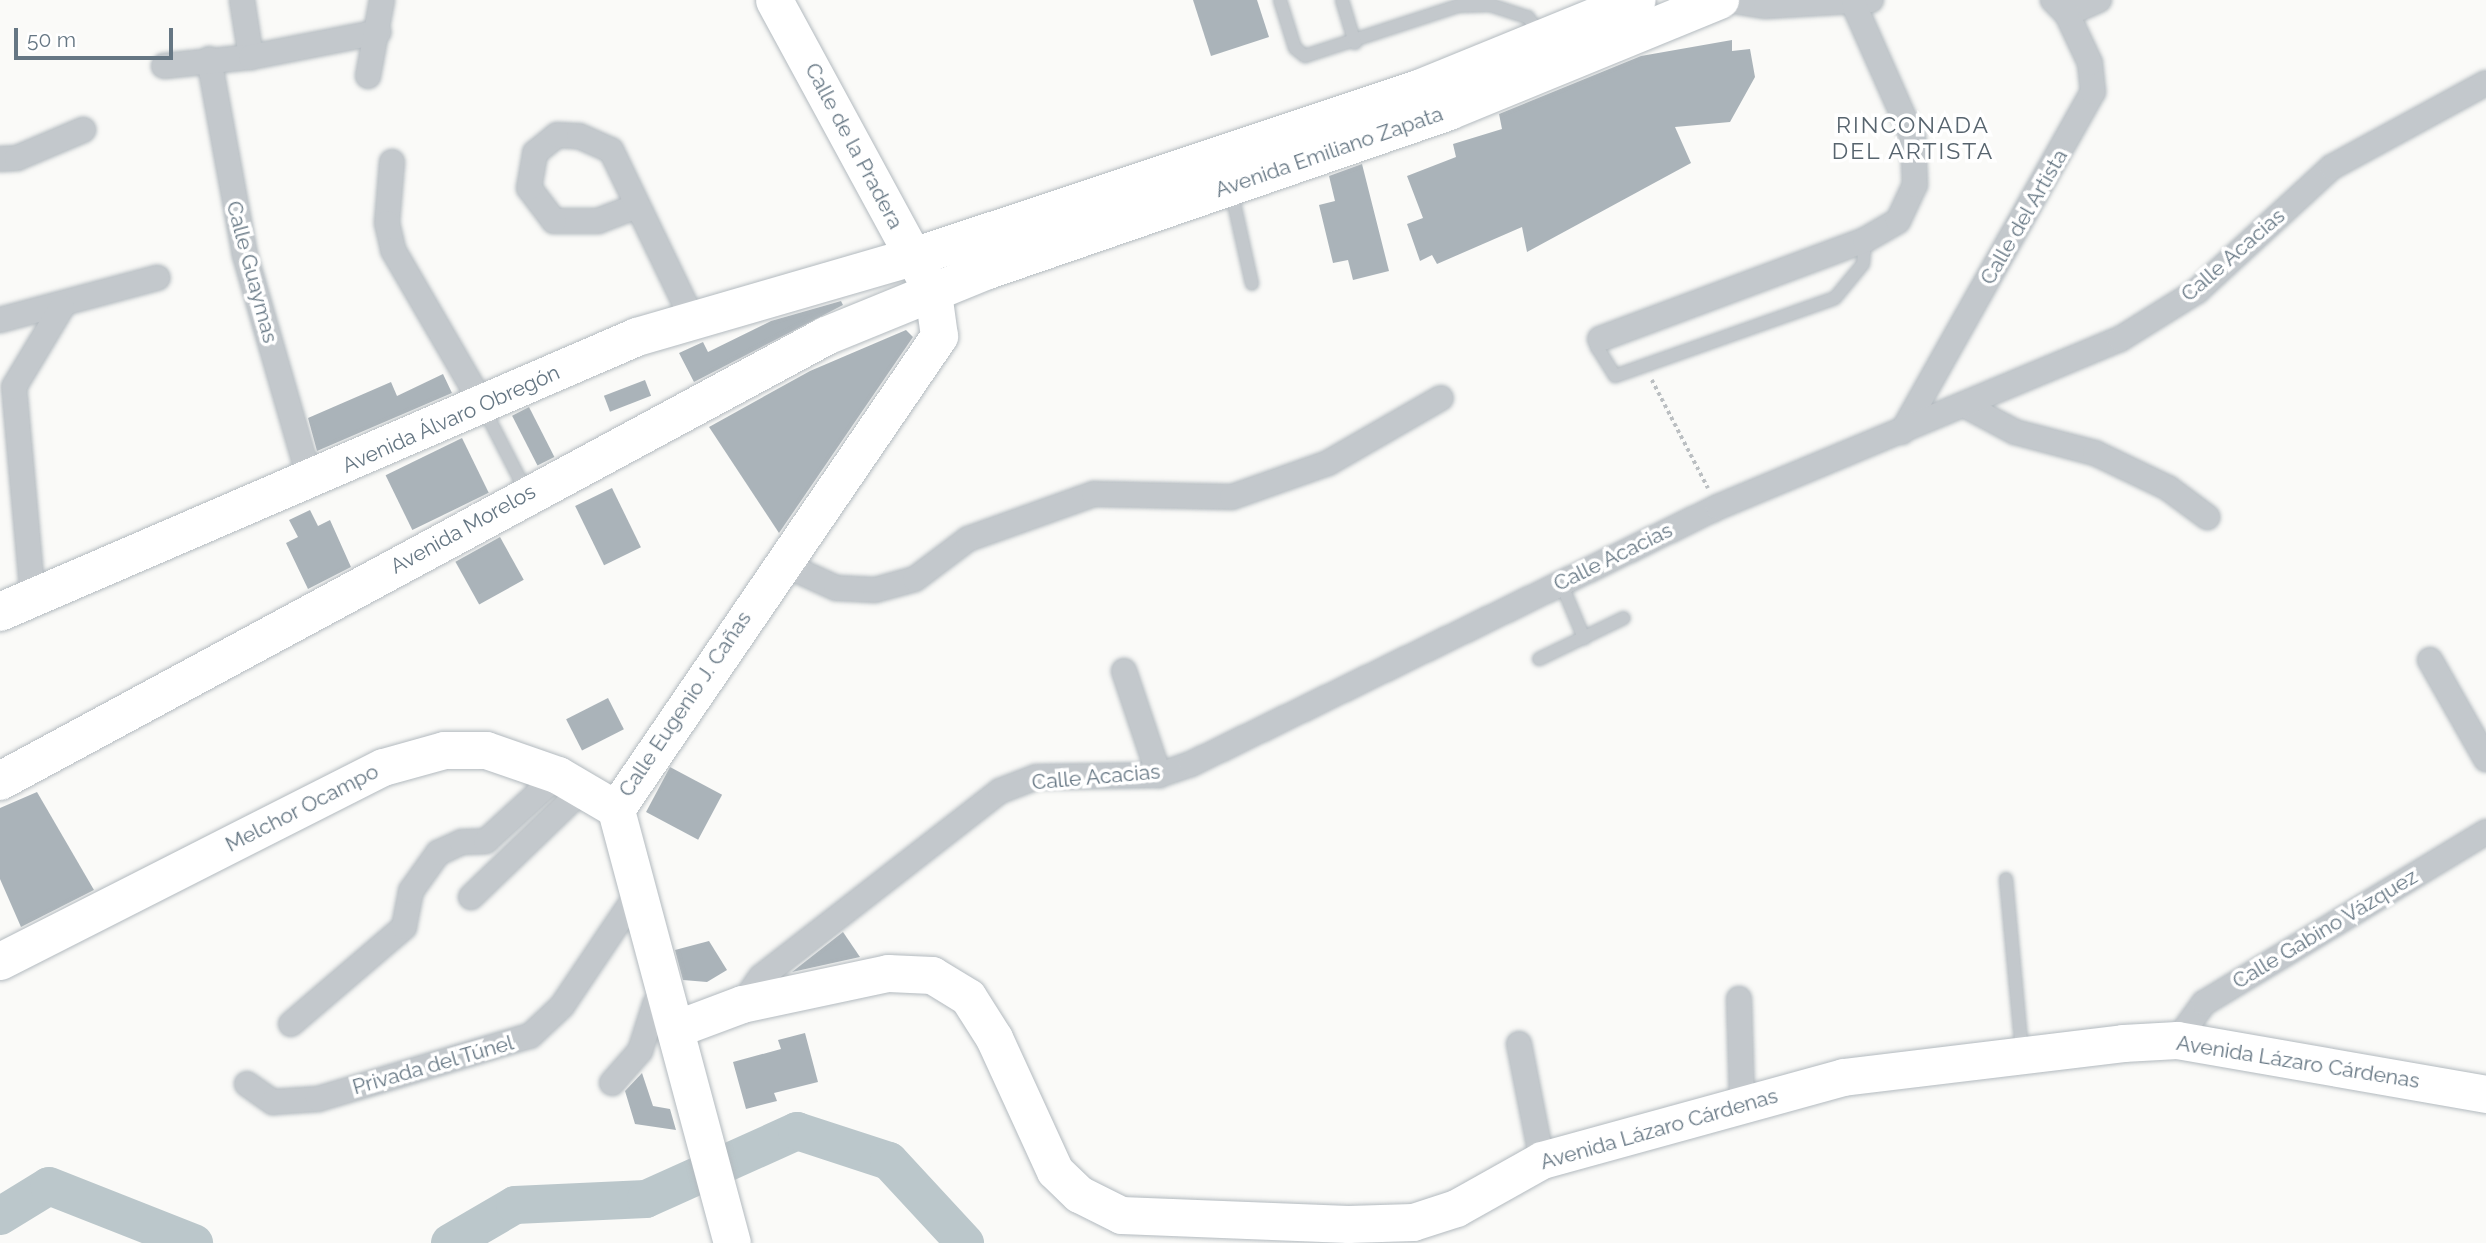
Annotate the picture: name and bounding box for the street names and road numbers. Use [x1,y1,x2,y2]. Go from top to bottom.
street label: Calle de la Pradera [800,59,908,233]
street label: Avenida Emiliano Zapata [1212,101,1446,203]
street label: Calle del Artista [1975,144,2073,290]
street label: Calle Guaymas [221,198,283,346]
street label: Calle Acacias [2176,203,2290,307]
street label: Avenida Álvaro Obregón [338,360,564,478]
street label: Avenida Morelos [386,479,540,579]
street label: Calle Acacias [1549,517,1677,597]
street label: Calle Eugenio J. Cañas [613,606,757,802]
street label: Melchor Ocampo [221,758,383,858]
street label: Calle Acacias [1030,759,1162,795]
street label: Calle Gabino Vázquez [2228,864,2422,994]
street label: Privada del Túnel [349,1030,517,1100]
street label: Avenida Lázaro Cárdenas [2175,1030,2421,1094]
street label: Avenida Lázaro Cárdenas [1537,1083,1781,1175]

